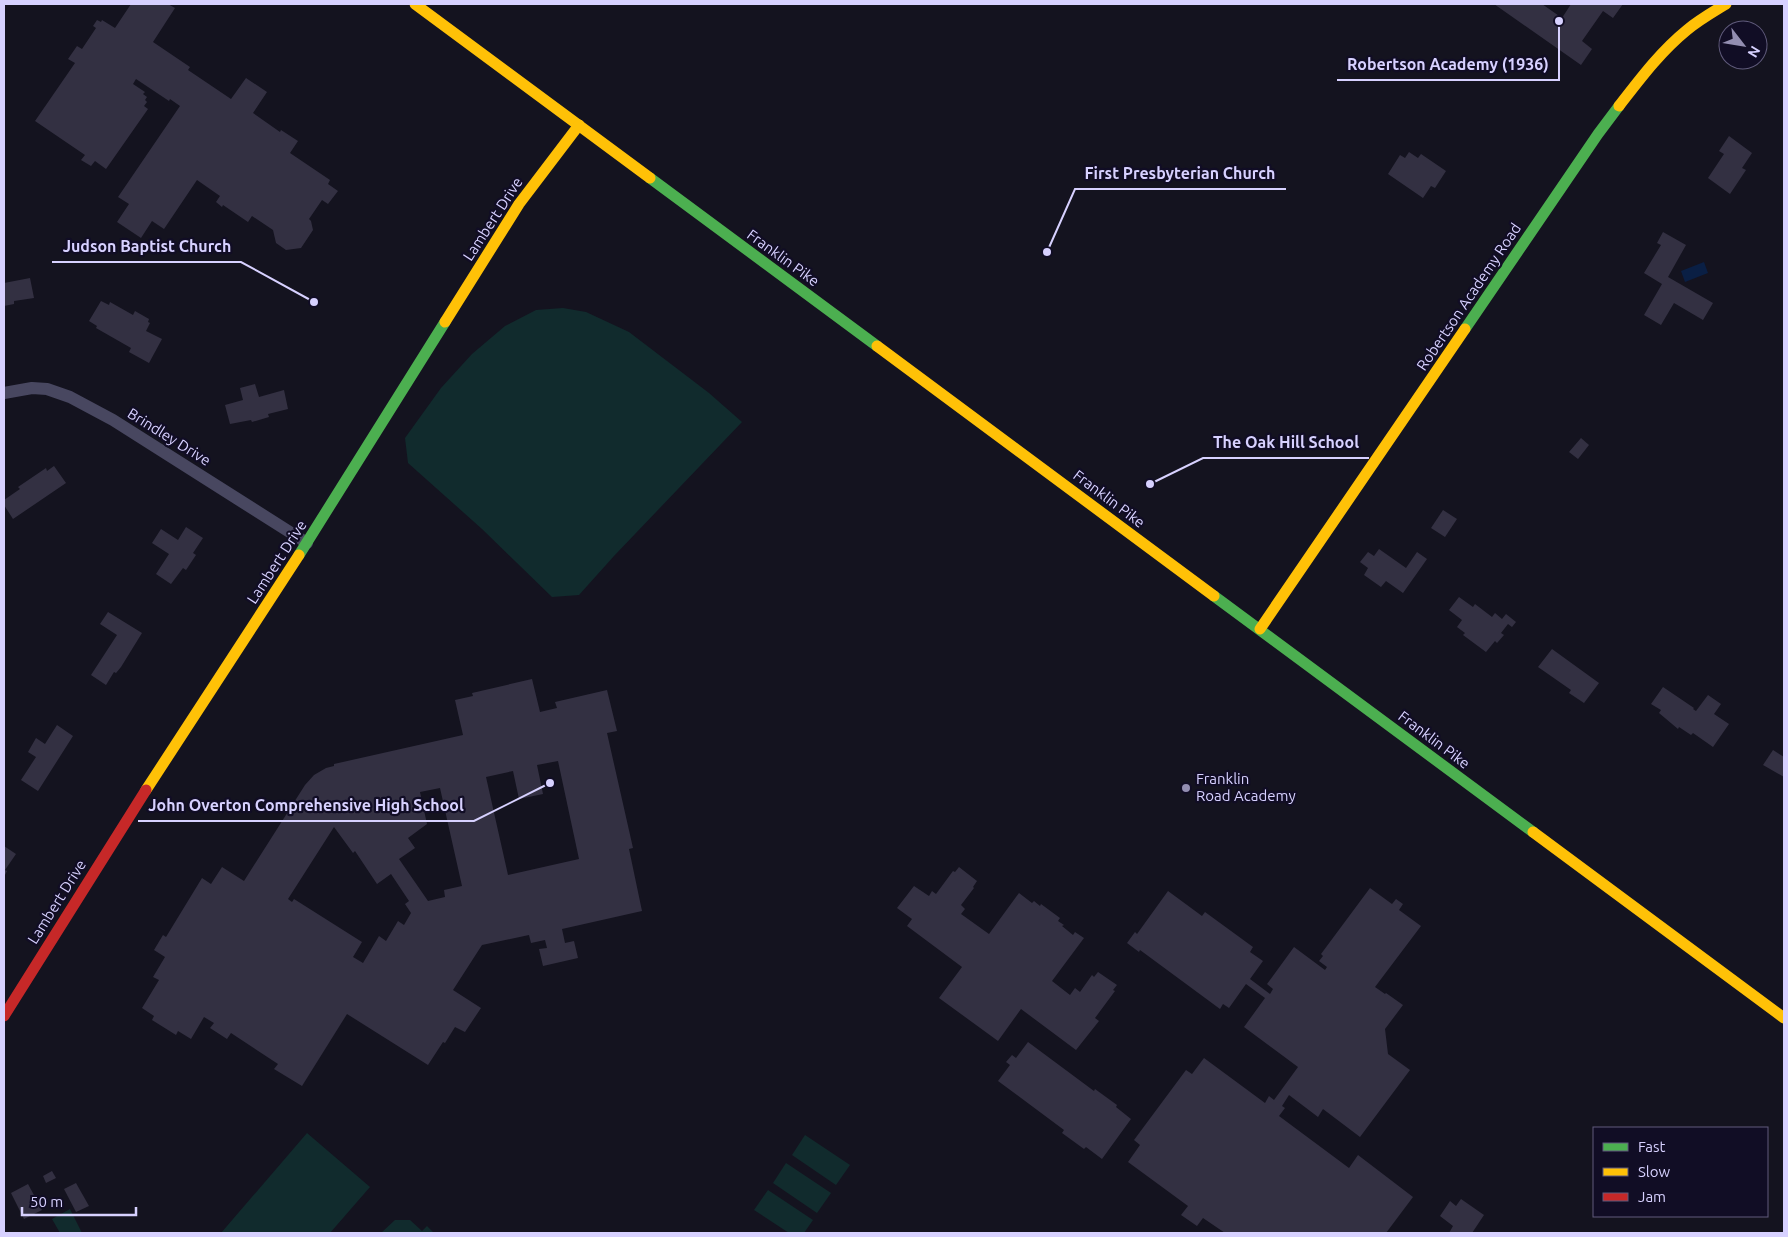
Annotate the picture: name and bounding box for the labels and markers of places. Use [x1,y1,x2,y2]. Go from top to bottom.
callout: Robertson Academy (1936) [1337,49,1559,80]
callout: First Presbyterian Church [1075,158,1286,189]
callout: Judson Baptist Church [52,231,241,262]
callout: The Oak Hill School [1203,427,1369,458]
place label: Franklin Road Academy [1196,770,1296,804]
marker: Franklin Road Academy [1180,782,1192,794]
callout: John Overton Comprehensive High School [138,790,474,821]

